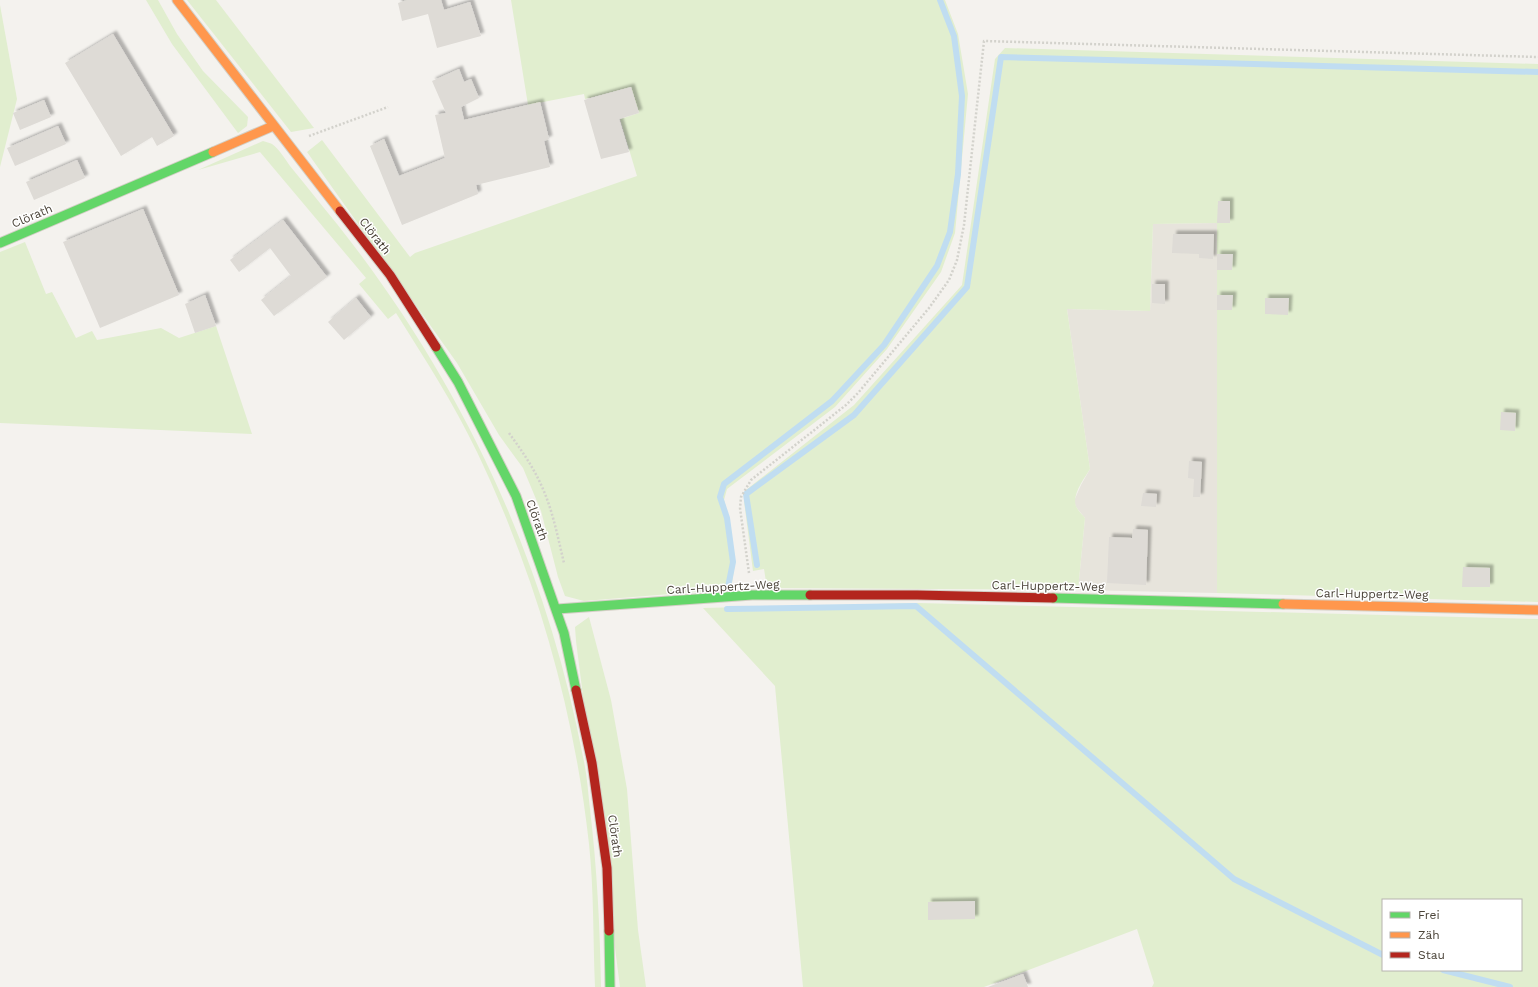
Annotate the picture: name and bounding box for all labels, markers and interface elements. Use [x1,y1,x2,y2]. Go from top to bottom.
street label: Clörath [10,201,54,231]
street label: Clörath [356,215,394,257]
street label: Clörath [523,497,551,543]
street label: Carl-Huppertz-Weg [666,577,780,597]
street label: Carl-Huppertz-Weg [991,578,1105,594]
street label: Carl-Huppertz-Weg [1315,586,1429,602]
street label: Clörath [605,814,625,858]
legend [1382,899,1522,971]
text: Frei [1418,908,1440,922]
text: Zäh [1418,928,1440,942]
text: Stau [1418,948,1445,962]

